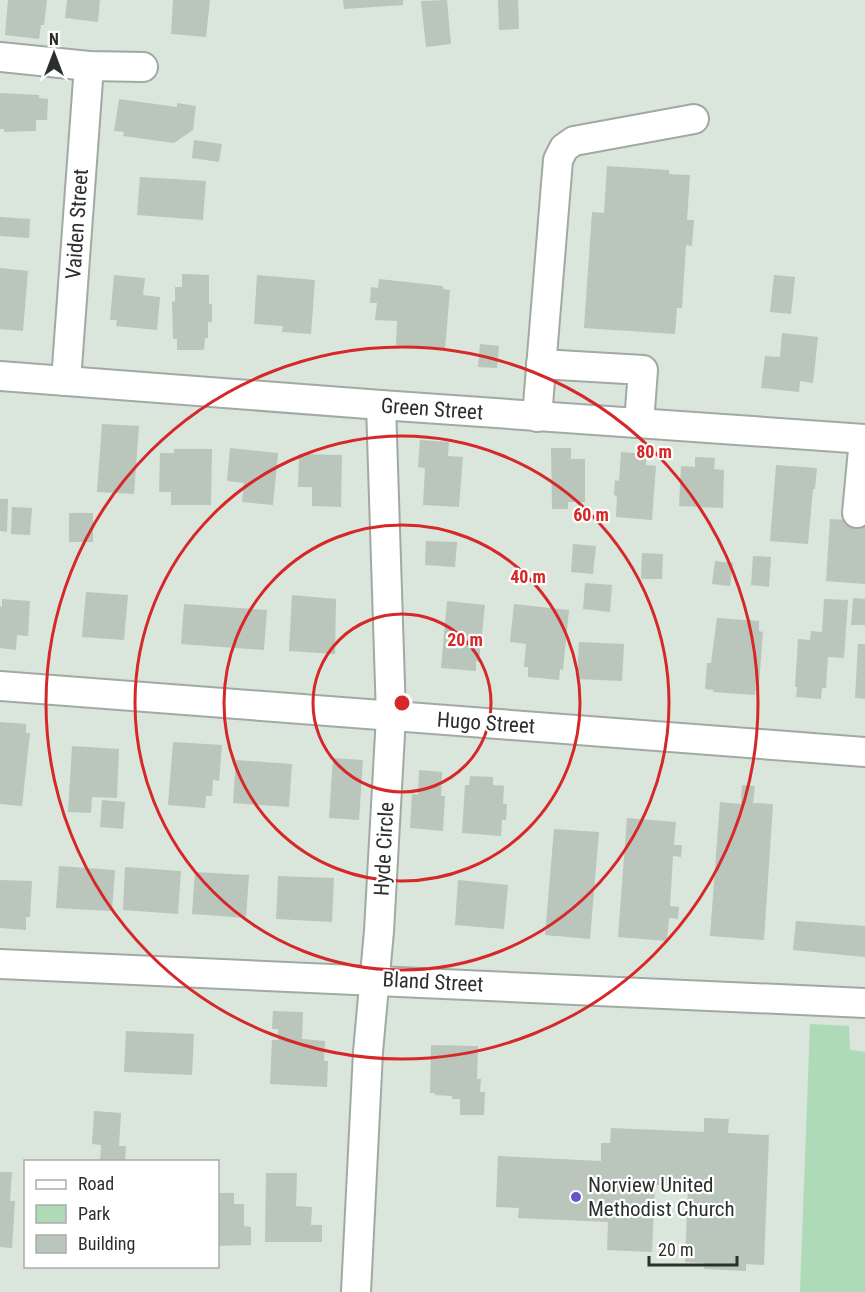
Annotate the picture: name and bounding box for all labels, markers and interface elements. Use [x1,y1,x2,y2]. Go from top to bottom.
north arrow [24,24,84,84]
text: N [49,30,59,49]
street label: Vaiden Street [61,168,93,280]
street label: Green Street [380,393,484,425]
text: 80 m [636,441,672,462]
text: 60 m [573,504,609,525]
text: 40 m [510,566,546,587]
text: 20 m [447,629,483,650]
centre of rings [392,693,412,713]
street label: Hugo Street [436,708,536,738]
street label: Hyde Circle [370,801,398,897]
street label: Bland Street [382,967,484,997]
legend [24,1160,219,1268]
text: Road [78,1173,114,1194]
place label: Norview United Methodist Church [588,1173,735,1221]
marker: Norview United Methodist Church [569,1190,583,1204]
text: Park [78,1203,110,1224]
scale bar [649,1229,738,1267]
text: Building [78,1233,135,1254]
text: 20 m [658,1239,693,1260]

